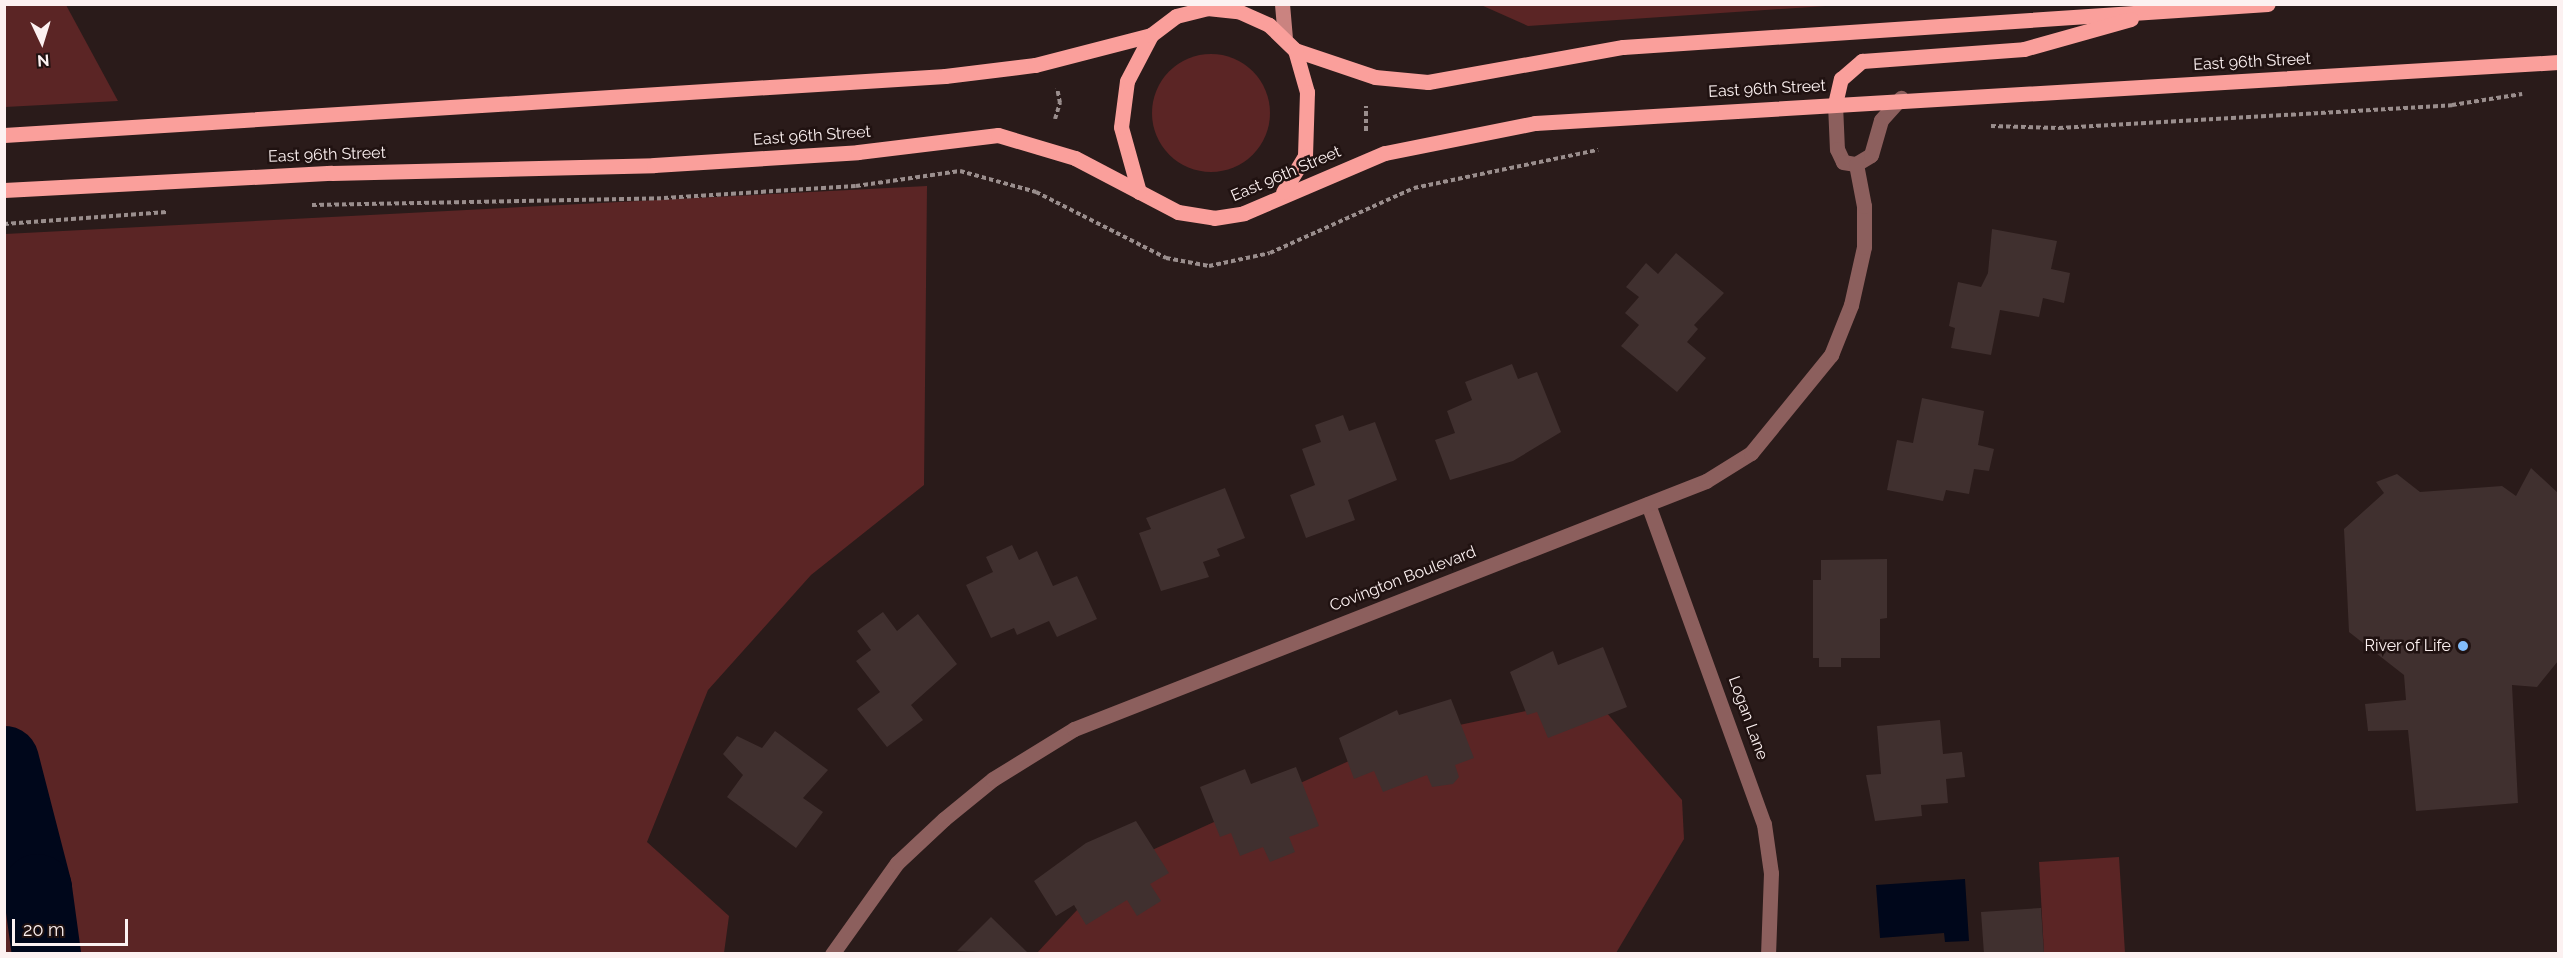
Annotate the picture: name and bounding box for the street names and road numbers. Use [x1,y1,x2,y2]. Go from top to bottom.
street label: East 96th Street [2193,49,2311,75]
street label: East 96th Street [1708,76,1826,102]
street label: East 96th Street [753,122,871,150]
street label: East 96th Street [1228,142,1344,206]
street label: East 96th Street [268,143,386,167]
street label: Covington Boulevard [1327,542,1479,616]
street label: Logan Lane [1724,674,1772,762]

